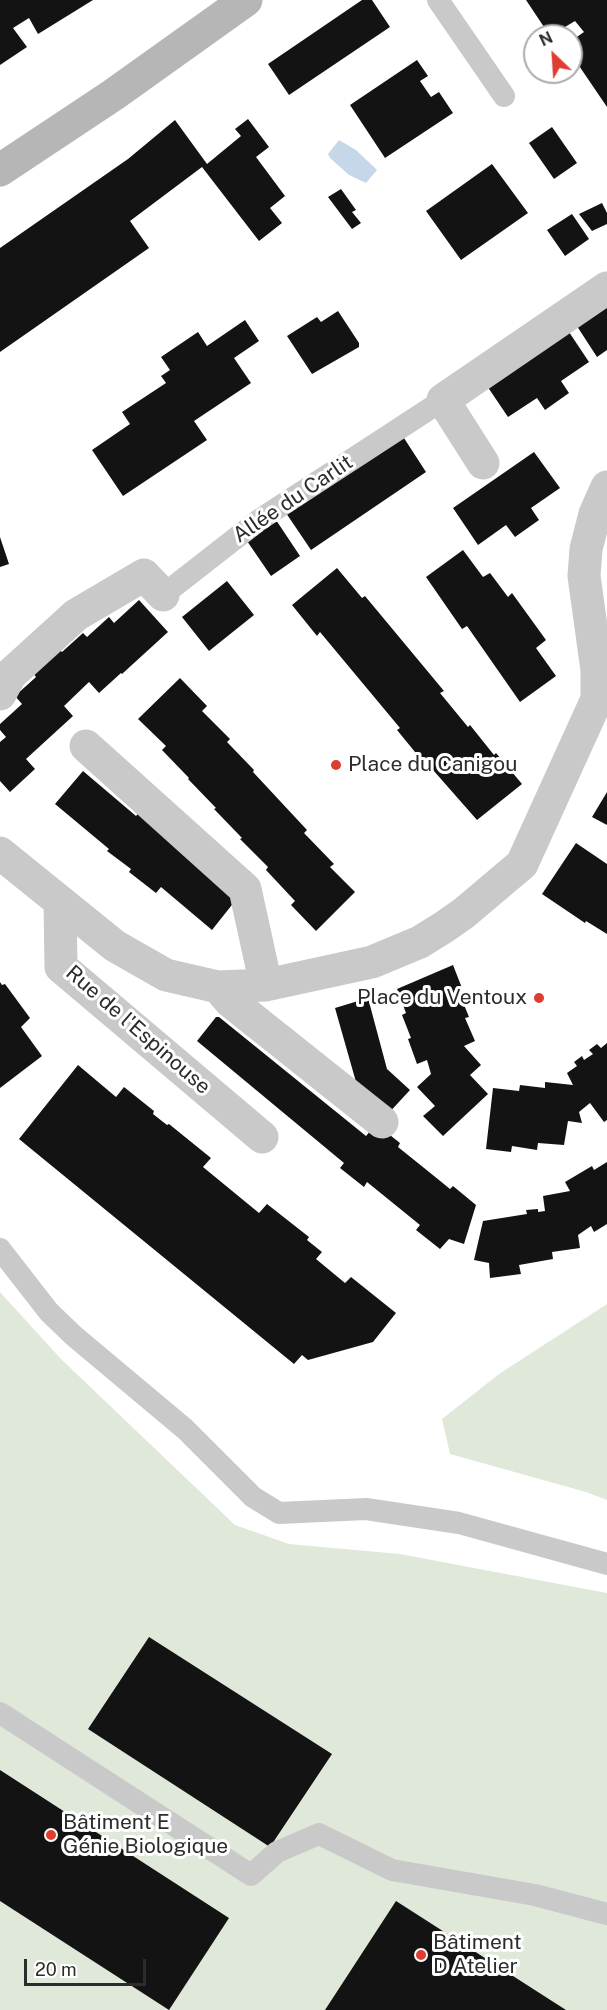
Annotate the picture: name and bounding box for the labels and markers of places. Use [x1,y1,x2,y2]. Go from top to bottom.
place label: Place du Canigou [348,752,517,778]
marker: Place du Canigou [329,758,343,772]
place label: Place du Ventoux [357,985,527,1011]
marker: Place du Ventoux [532,991,546,1005]
place label: Bâtiment E Génie Biologique [63,1810,228,1860]
marker: Bâtiment E Génie Biologique [44,1828,58,1842]
place label: Bâtiment D Atelier [433,1930,522,1980]
marker: Bâtiment D Atelier [414,1948,428,1962]

